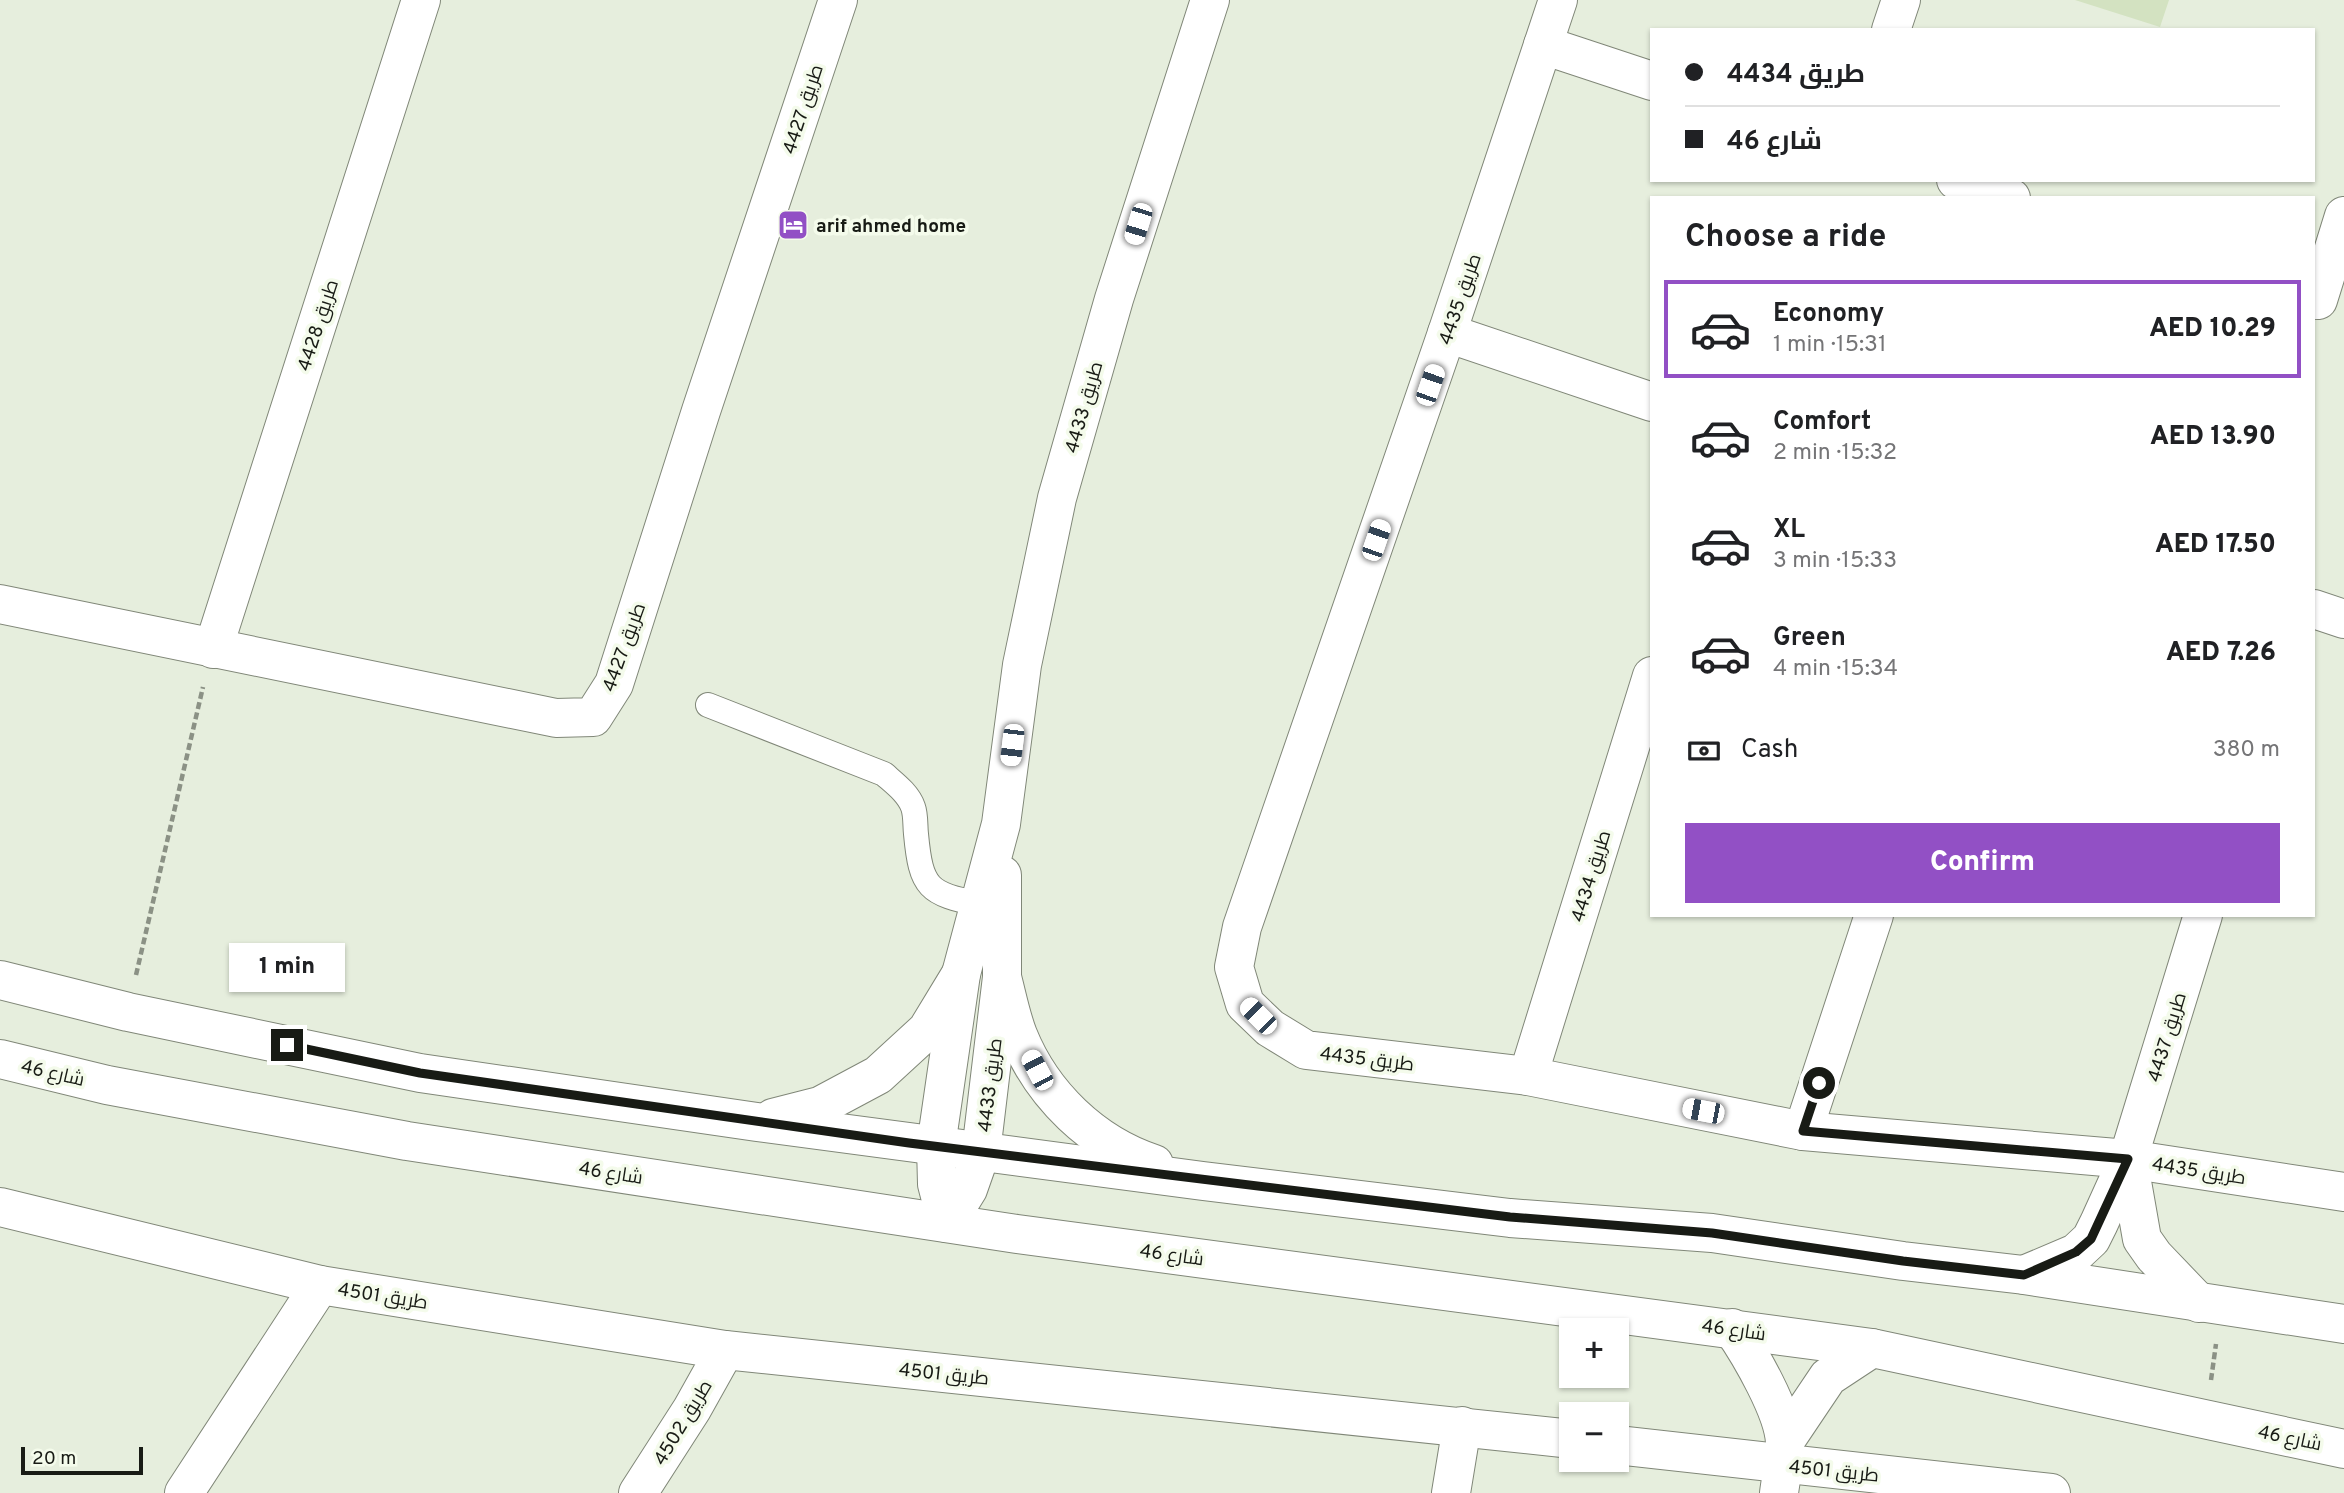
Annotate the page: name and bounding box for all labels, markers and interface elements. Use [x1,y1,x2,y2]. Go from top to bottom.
text: طريق 4434 [1727,59,1865,92]
street label: طريق 4427 [778,62,830,157]
text: شارع 46 [1727,126,1822,159]
car [1122,201,1155,247]
hotel icon: arif ahmed home [776,208,810,242]
place label: arif ahmed home [816,215,966,239]
text: Choose a ride [1685,218,1886,258]
street label: طريق 4435 [1434,251,1488,348]
street label: طريق 4428 [293,277,345,374]
icon: car [1689,298,1752,361]
text: Economy [1773,298,1884,331]
text: AED 10.29 [2149,313,2276,346]
text: 1 min · 15:31 [1773,331,1886,360]
street label: طريق 4433 [1060,359,1109,456]
car [1414,362,1447,408]
icon: car [1689,406,1752,469]
text: Comfort [1773,406,1871,439]
text: AED 13.90 [2150,421,2276,454]
text: 2 min · 15:32 [1773,439,1897,468]
icon: car [1689,514,1752,577]
text: XL [1773,514,1805,547]
car [1360,517,1393,563]
text: AED 17.50 [2155,529,2276,562]
text: 3 min · 15:33 [1773,547,1897,576]
street label: طريق 4427 [598,600,652,695]
icon: car [1689,622,1752,685]
text: Green [1773,622,1846,655]
text: AED 7.26 [2166,637,2276,670]
text: 4 min · 15:34 [1773,655,1898,684]
car [1000,723,1025,767]
icon: cash [1685,732,1723,770]
text: Cash [1741,734,1798,767]
text: 380 m [2213,736,2280,765]
button: Confirm [1685,823,2280,903]
street label: طريق 4434 [1567,828,1617,925]
callout: 1 min [229,944,345,992]
text: 1 min [259,953,315,982]
street label: طريق 4437 [2143,990,2193,1085]
car [1236,994,1281,1038]
route end [271,1029,303,1061]
street label: طريق 4433 [973,1037,1009,1134]
street label: طريق 4435 [1318,1042,1415,1078]
car [1018,1047,1057,1093]
street label: شارع 46 [18,1055,87,1093]
route start [1803,1067,1835,1099]
car [1681,1097,1726,1125]
street label: طريق 4435 [2150,1153,2247,1191]
street label: شارع 46 [577,1157,644,1191]
street label: شارع 46 [1138,1240,1205,1272]
street label: طريق 4501 [336,1278,429,1316]
street label: شارع 46 [1700,1315,1767,1347]
map controls [1559,1318,1629,1472]
button: + [1559,1318,1629,1388]
street label: طريق 4501 [897,1358,990,1392]
street label: طريق 4502 [649,1376,719,1470]
button: − [1559,1402,1629,1472]
street label: شارع 46 [2256,1421,2324,1457]
scale bar [21,1444,144,1476]
text: 20 m [32,1447,76,1471]
street label: طريق 4501 [1787,1455,1880,1489]

